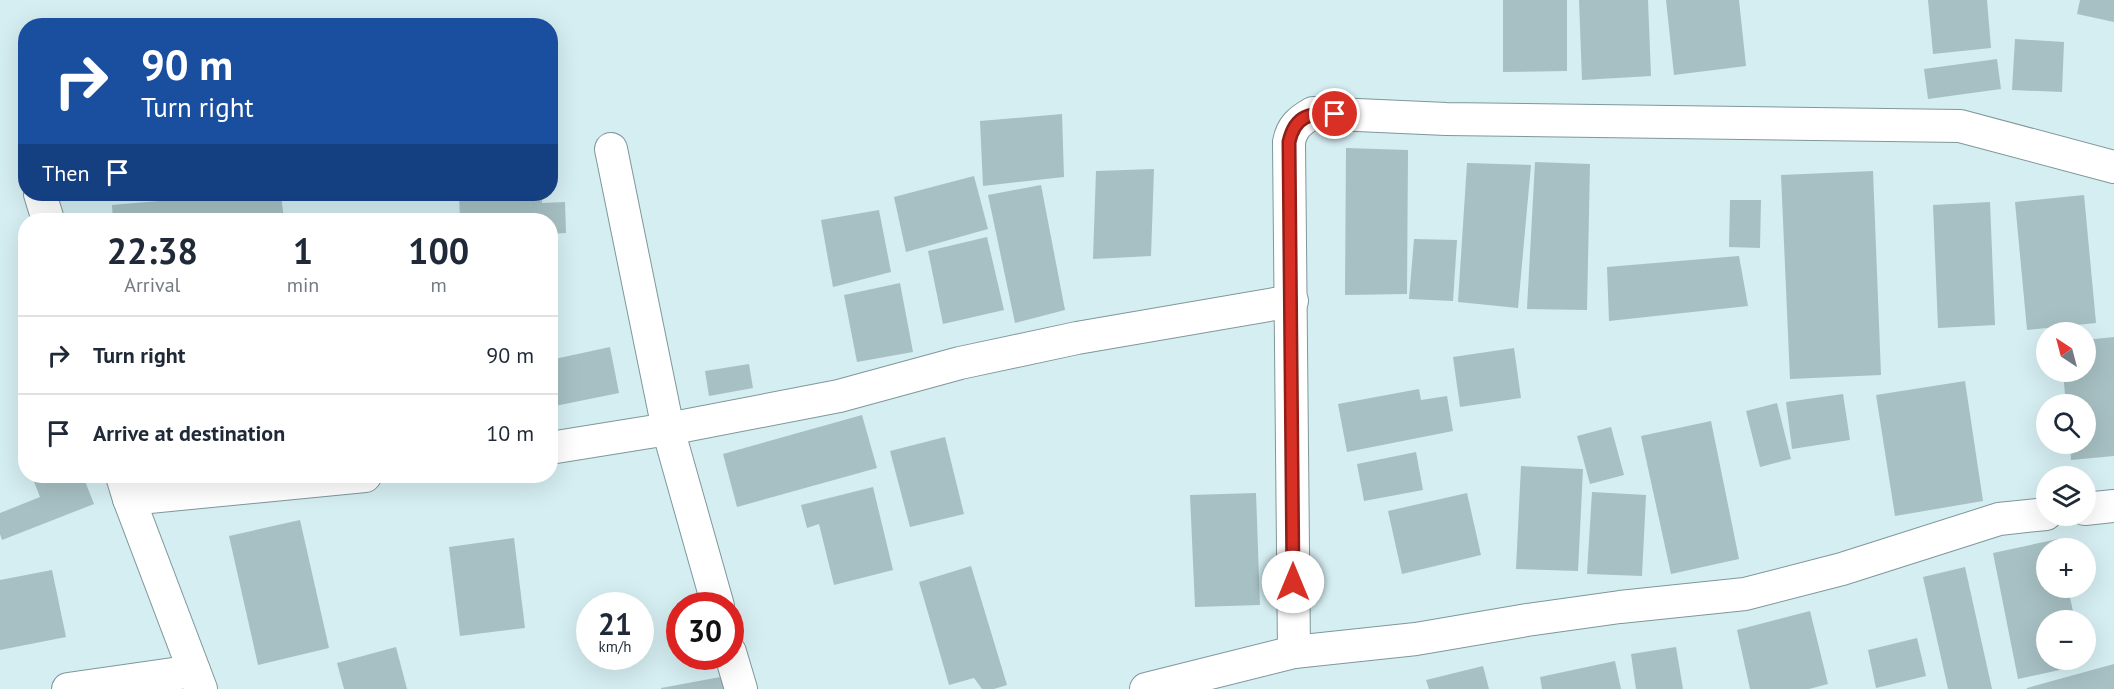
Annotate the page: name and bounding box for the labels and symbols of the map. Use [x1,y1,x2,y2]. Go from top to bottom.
pin [1309,88,1360,139]
north arrow [2036,322,2096,382]
position arrow [1261,550,1325,614]
speed limit sign: 30 [666,592,744,670]

